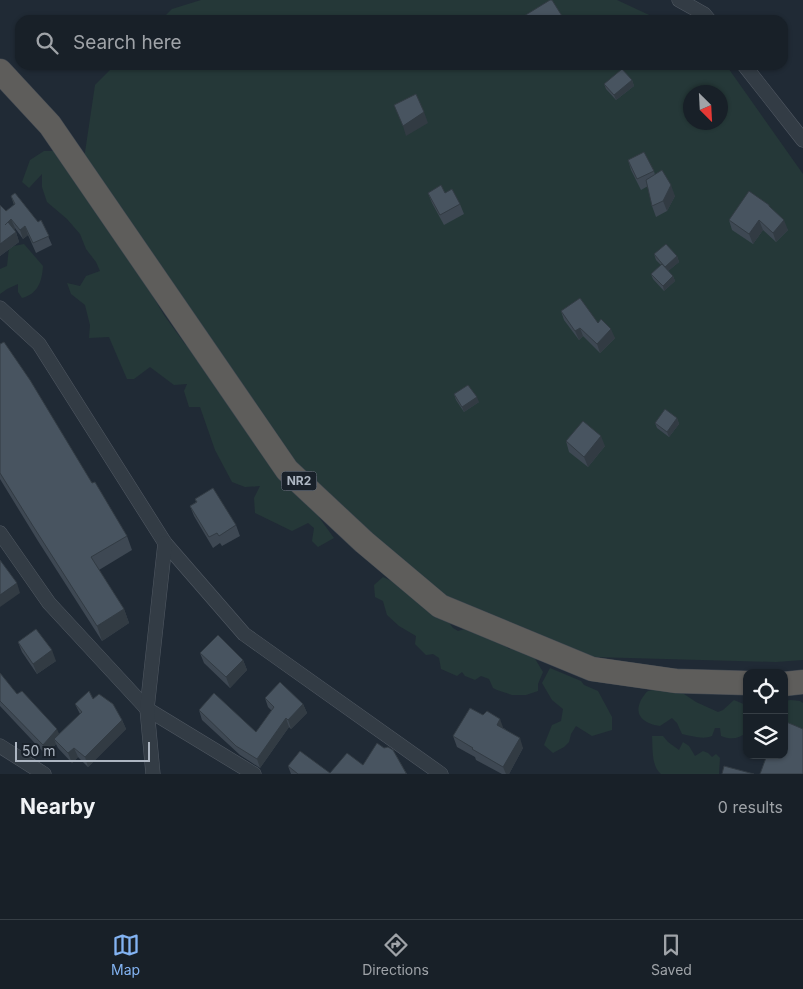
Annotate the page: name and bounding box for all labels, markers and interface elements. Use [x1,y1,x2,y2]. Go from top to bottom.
search box [15,15,788,70]
icon: search [33,29,61,57]
text: Search here [73,31,182,54]
north arrow [683,85,728,130]
road number: NR2 [282,472,316,491]
map controls [743,669,788,759]
button: locate [743,669,788,714]
button: layers [743,714,788,759]
scale bar [15,739,150,762]
text: 50 m [22,742,56,759]
text: Nearby [20,794,95,819]
text: 0 results [718,797,783,817]
tab: Map [111,931,140,978]
tab: Directions [362,931,429,978]
tab: Saved [651,931,692,978]

